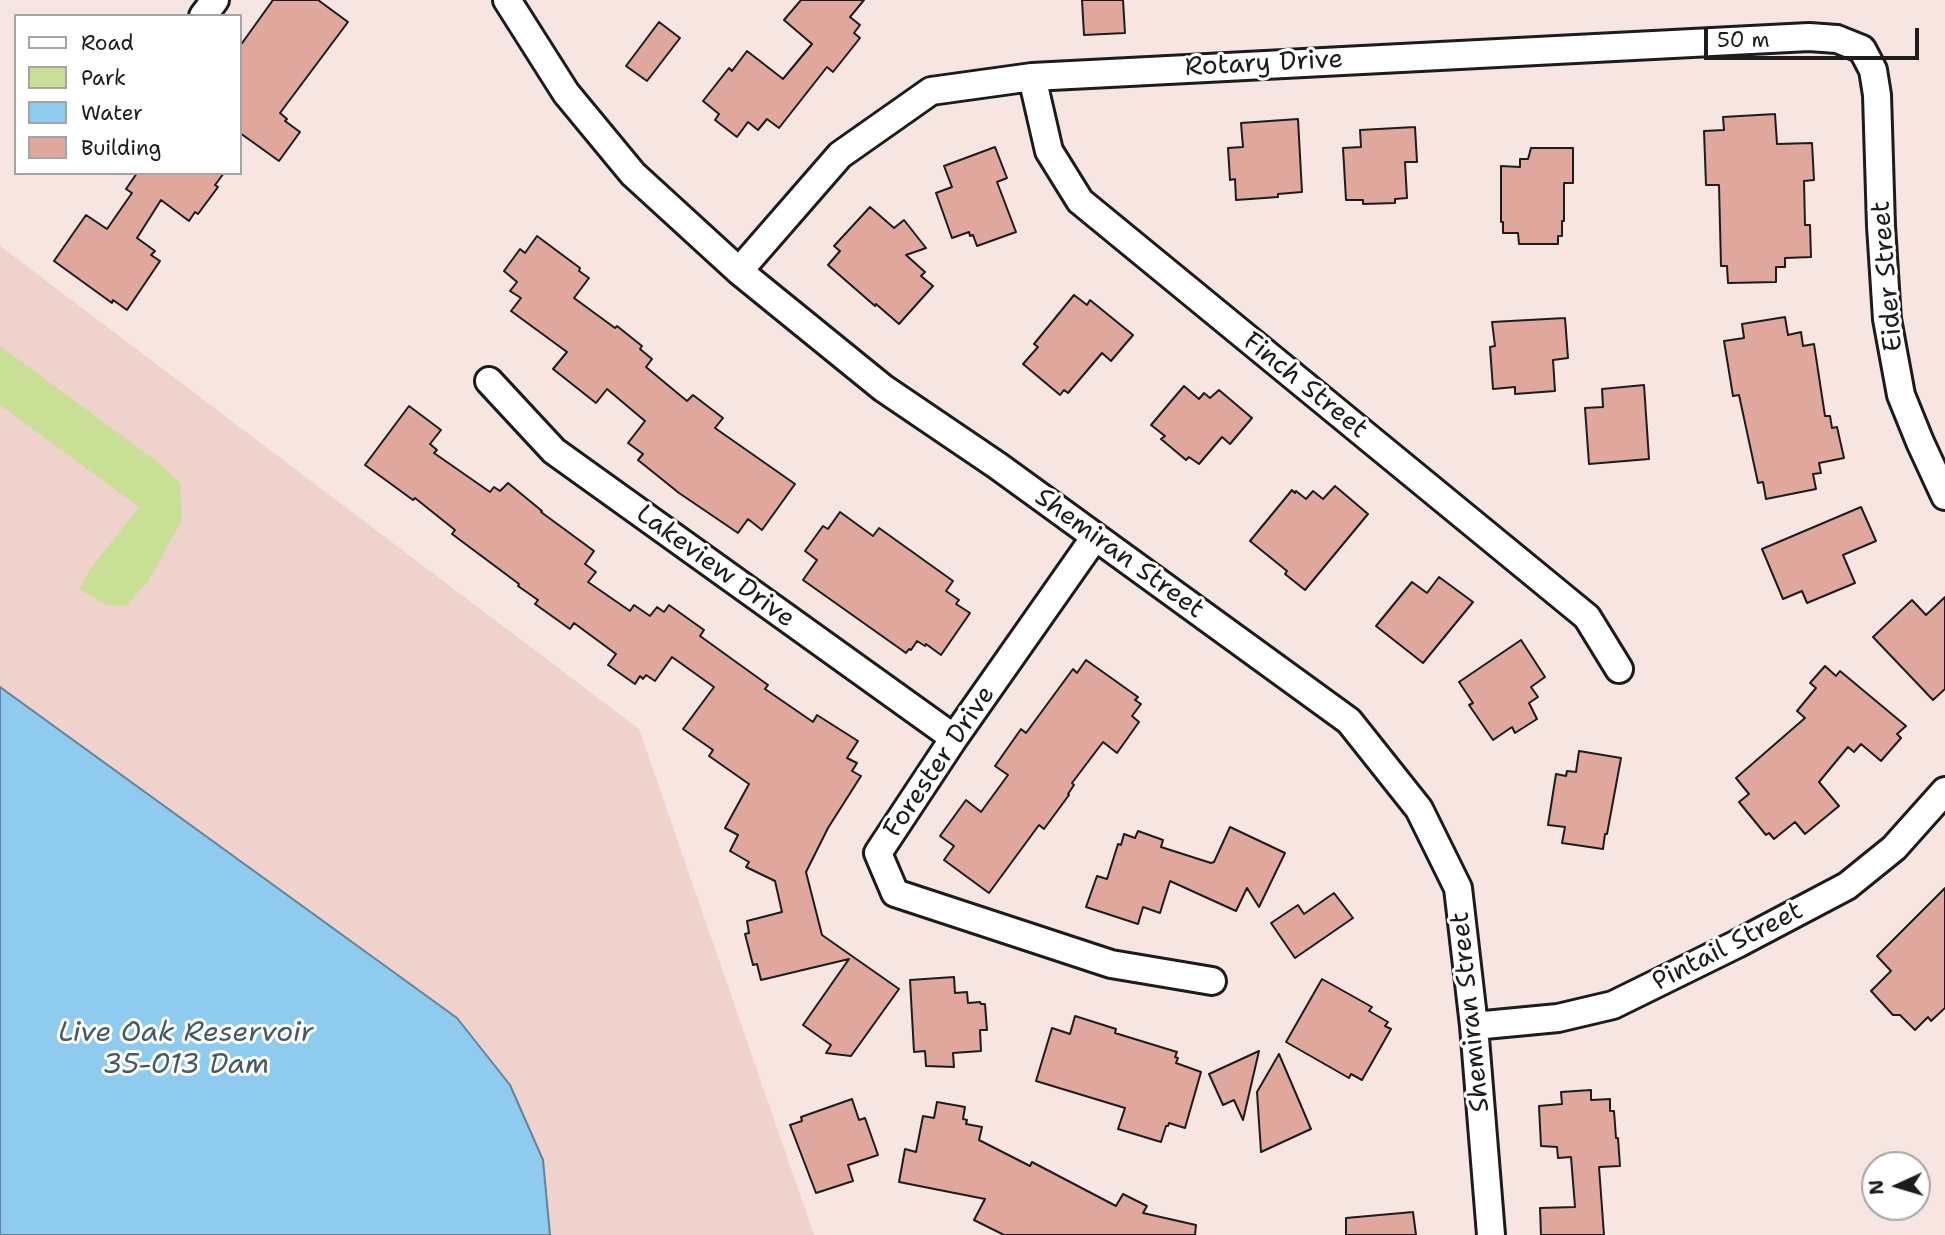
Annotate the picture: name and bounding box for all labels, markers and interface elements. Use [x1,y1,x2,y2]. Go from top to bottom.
legend [14,14,242,175]
scale bar [1707,14,1922,58]
text: 50 m [1717,26,1770,54]
text: Road [81,29,134,57]
street label: Rotary Drive [1184,44,1344,84]
text: Park [81,64,126,92]
text: Water [81,99,143,127]
text: Building [81,134,161,162]
street label: Eider Street [1866,199,1910,353]
street label: Finch Street [1236,326,1374,446]
street label: Shemiran Street [1028,482,1210,626]
street label: Lakeview Drive [630,499,800,635]
street label: Forester Drive [878,680,1002,844]
street label: Pintail Street [1648,896,1808,998]
street label: Shemiran Street [1445,910,1497,1114]
water label: Live Oak Reservoir 35-013 Dam [58,1017,314,1083]
north arrow [1861,1151,1931,1221]
text: N [1864,1179,1890,1196]

